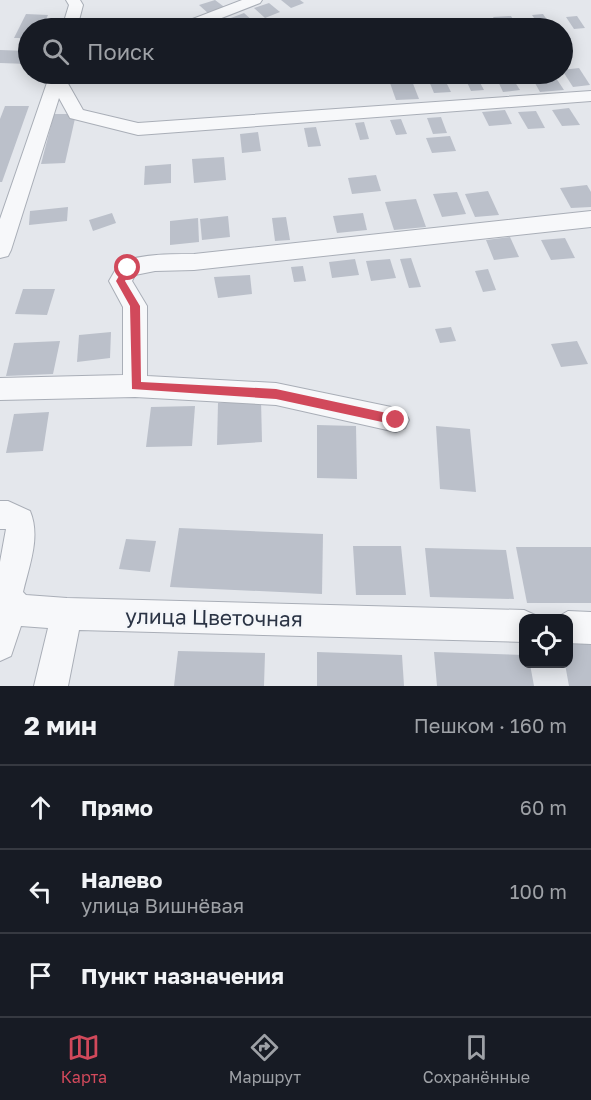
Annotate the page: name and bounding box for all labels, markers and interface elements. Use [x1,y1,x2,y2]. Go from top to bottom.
search box [18,18,573,84]
icon: search [39,35,72,68]
text: Поиск [87,38,155,65]
route start [114,254,140,280]
route end [382,406,408,432]
street label: улица Цветочная [125,602,303,632]
map controls [519,614,573,668]
button: locate [519,614,573,668]
text: 2 мин [24,710,97,741]
text: Пешком · 160 m [414,713,567,737]
icon: ahead [24,791,57,824]
text: Прямо [81,794,153,821]
text: 60 m [520,795,567,819]
text: Налево [81,866,163,893]
icon: left [24,875,57,908]
text: 100 m [510,879,567,903]
text: улица Вишнёвая [81,893,244,917]
icon: arrive [24,959,57,992]
text: Пункт назначения [81,962,284,989]
tab: Карта [61,1031,107,1087]
tab: Маршрут [229,1031,301,1087]
tab: Сохранённые [423,1031,530,1087]

